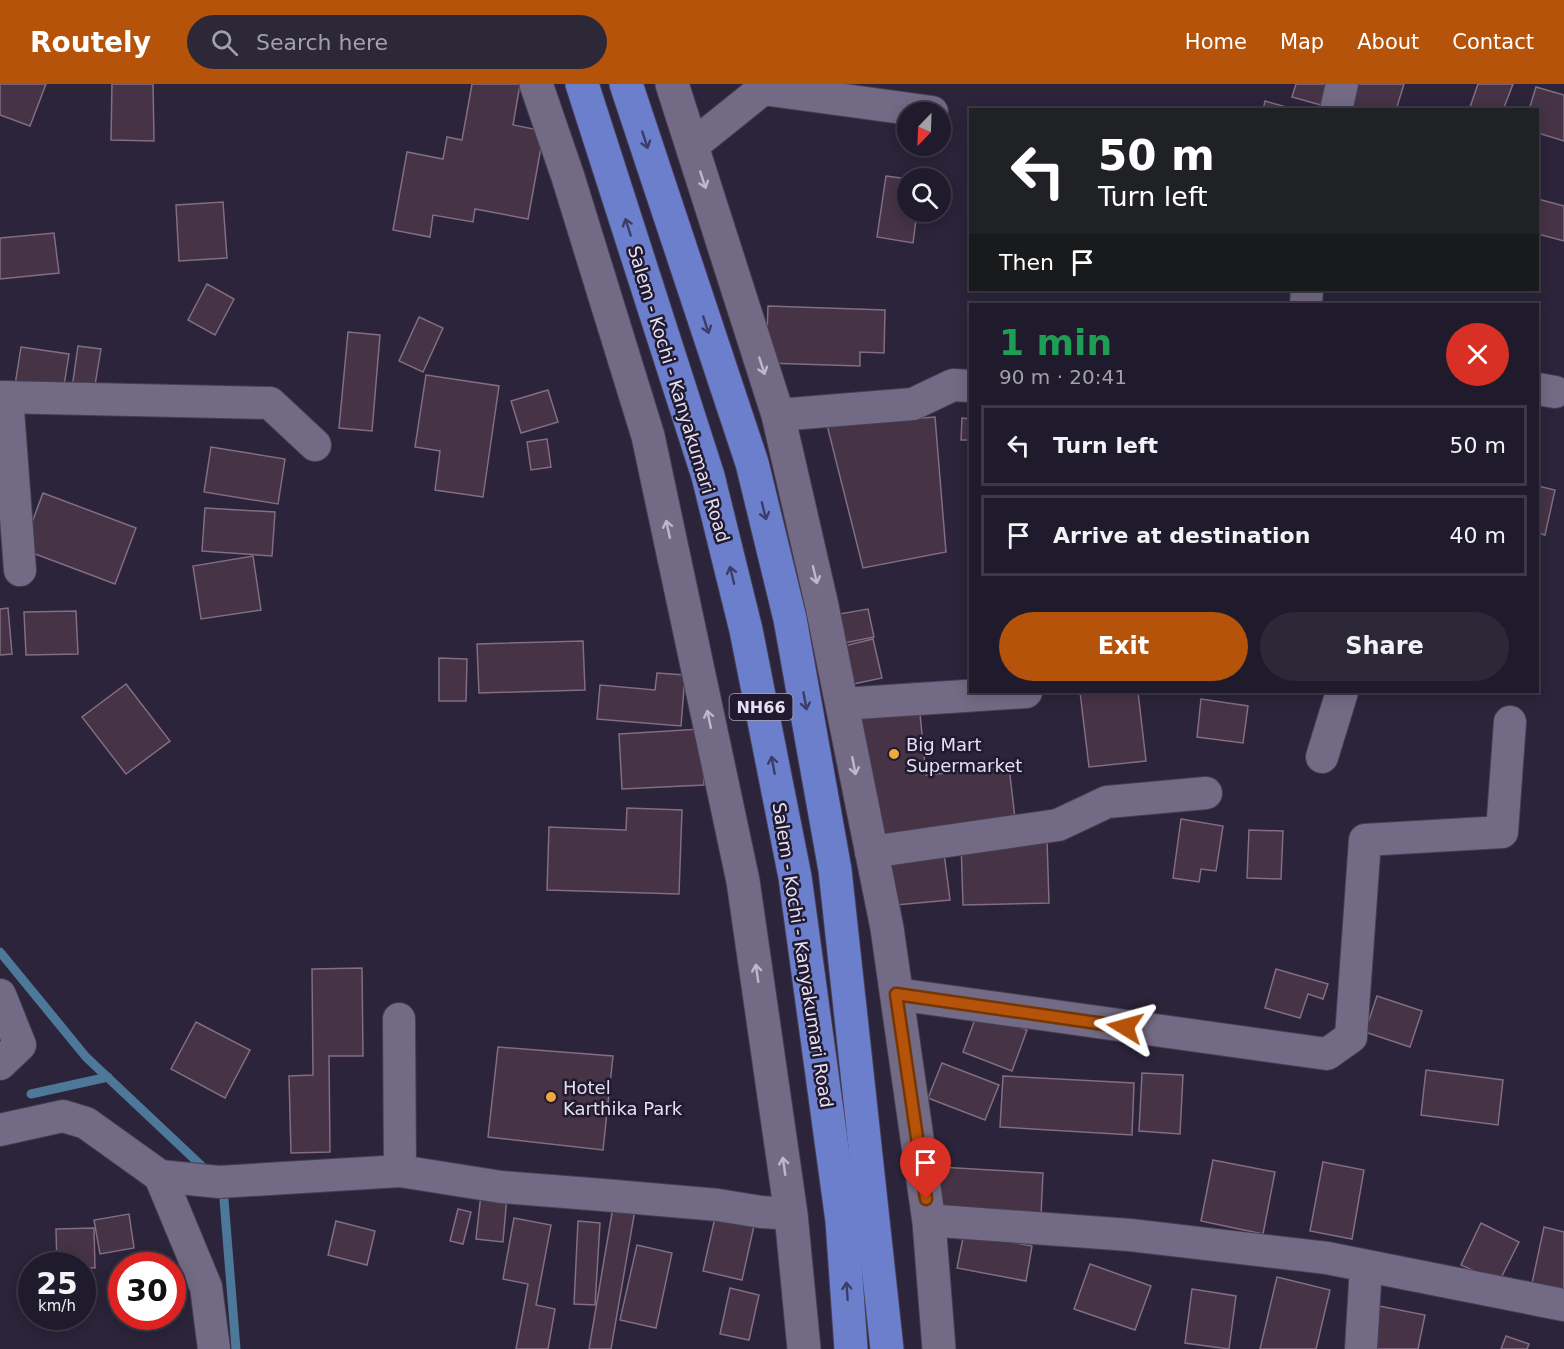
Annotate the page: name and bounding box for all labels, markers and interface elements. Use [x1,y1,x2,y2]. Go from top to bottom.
search box [187,15,607,69]
text: Routely [30,26,151,59]
icon: search [208,26,241,59]
text: Search here [256,30,388,55]
text: Home [1185,30,1247,54]
text: Map [1280,30,1324,54]
text: About [1357,30,1419,54]
text: Contact [1452,30,1534,54]
north arrow [897,102,951,156]
map controls [897,102,951,222]
one-way arrow [640,130,651,149]
text: 50 m [1098,131,1215,180]
icon: left [999,132,1077,210]
button: search [897,168,951,222]
one-way arrow [698,170,709,189]
text: Turn left [1098,181,1208,212]
one-way arrow [622,218,633,237]
street label: Salem - Kochi - Kanyakumari Road [624,243,734,545]
icon: arrive [1066,246,1099,279]
text: Then [999,250,1054,275]
one-way arrow [701,315,712,334]
text: 1 min [999,322,1112,363]
button: close [1446,323,1509,386]
one-way arrow [757,356,768,375]
text: 90 m · 20:41 [999,365,1127,389]
icon: left [1002,429,1035,462]
text: Turn left [1053,433,1158,458]
text: 50 m [1450,433,1506,458]
one-way arrow [758,501,770,520]
one-way arrow [662,519,673,539]
icon: arrive [1002,519,1035,552]
text: Arrive at destination [1053,523,1310,548]
text: 40 m [1450,523,1506,548]
one-way arrow [726,565,738,584]
one-way arrow [810,565,821,584]
button: Exit [999,612,1248,681]
button: Share [1260,612,1509,681]
one-way arrow [800,691,811,711]
road number: NH66 [730,694,792,720]
one-way arrow [702,710,714,729]
place label: Big Mart Supermarket [906,734,1022,776]
marker: Big Mart Supermarket [887,747,901,761]
one-way arrow [767,756,778,775]
one-way arrow [849,756,860,775]
street label: Salem - Kochi - Kanyakumari Road [768,801,838,1109]
one-way arrow [751,963,762,983]
position arrow [1093,995,1157,1059]
place label: Hotel Karthika Park [563,1077,683,1119]
marker: Hotel Karthika Park [544,1090,558,1104]
pin [900,1137,951,1199]
icon: arrive [909,1146,942,1179]
one-way arrow [779,1156,790,1176]
speed limit sign: 30 [108,1252,186,1330]
text: 25 [36,1266,78,1301]
one-way arrow [841,1281,852,1301]
text: km/h [38,1297,76,1315]

